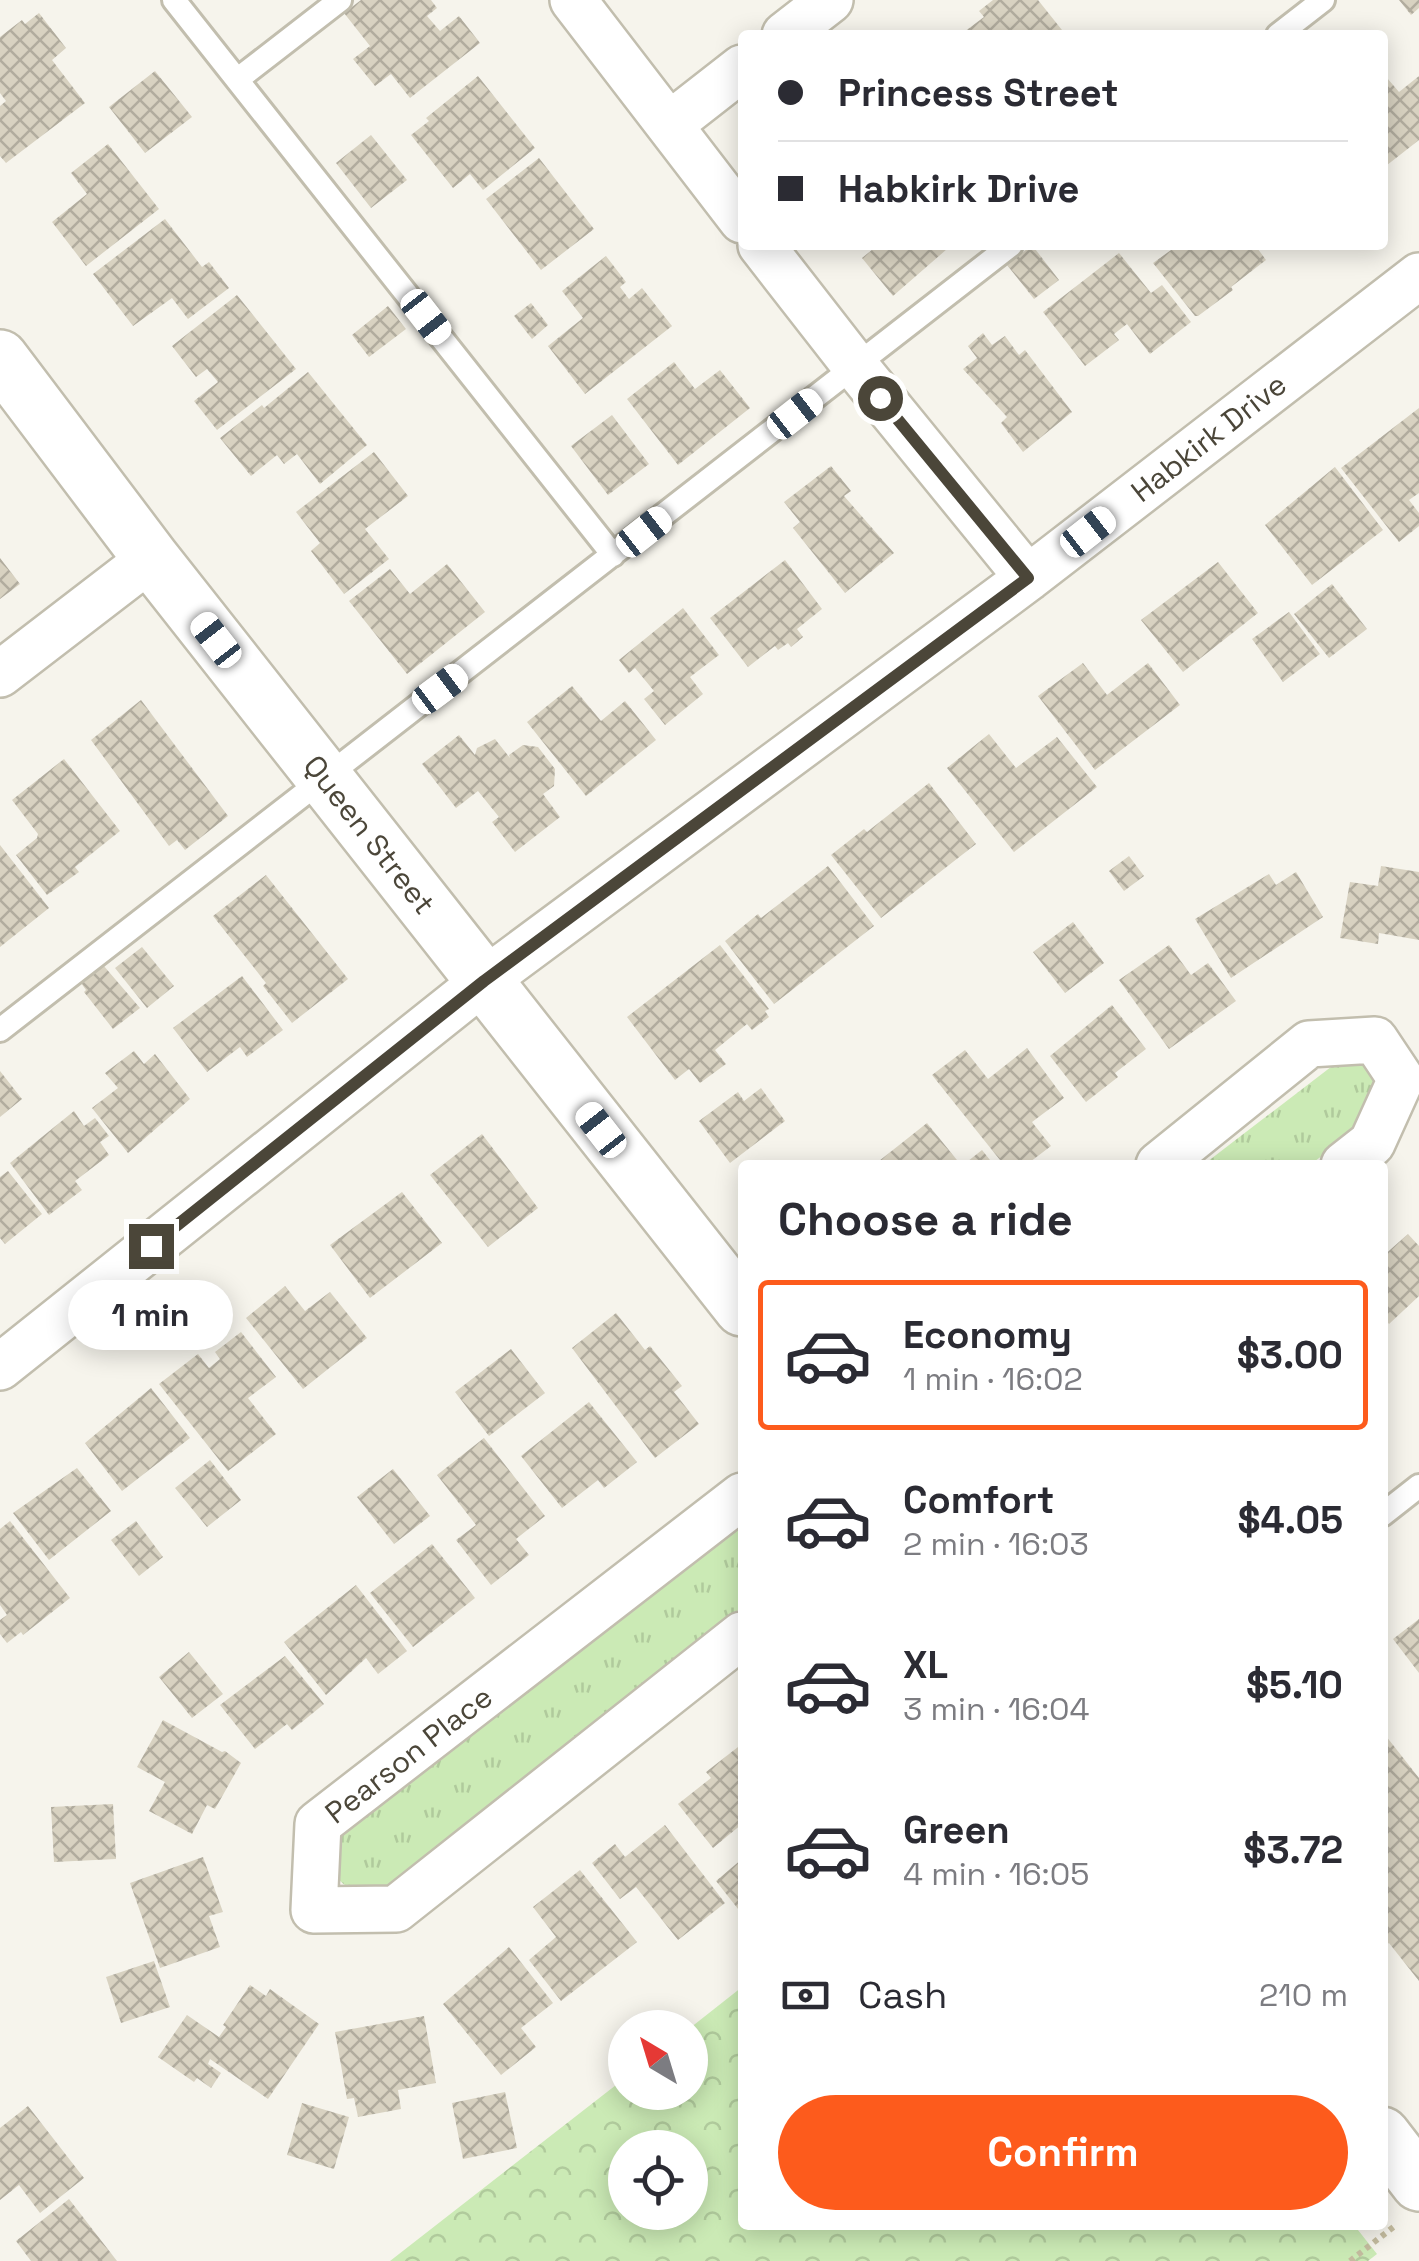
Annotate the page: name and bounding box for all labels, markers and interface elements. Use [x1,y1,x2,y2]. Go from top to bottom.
text: Princess Street [838,69,1118,117]
text: Habkirk Drive [838,165,1080,213]
car [396,284,456,350]
street label: Habkirk Drive [1123,365,1294,510]
route start [858,376,903,421]
car [762,384,828,444]
car [611,502,677,562]
car [1055,502,1121,562]
car [186,607,246,673]
car [407,659,473,719]
street label: Queen Street [295,747,444,922]
car [571,1097,631,1163]
text: Choose a ride [778,1191,1073,1248]
route end [129,1224,174,1269]
callout: 1 min [68,1281,234,1351]
text: 1 min [111,1295,190,1335]
icon: car [783,1310,873,1400]
text: Economy [903,1311,1072,1359]
text: $3.00 [1237,1331,1343,1379]
text: 1 min · 16:02 [903,1359,1083,1399]
icon: car [783,1475,873,1565]
text: Comfort [903,1476,1054,1524]
text: $4.05 [1238,1496,1343,1544]
text: 2 min · 16:03 [903,1524,1089,1564]
icon: car [783,1640,873,1730]
text: XL [903,1641,948,1689]
text: $5.10 [1246,1661,1343,1709]
street label: Pearson Place [317,1677,500,1832]
text: 3 min · 16:04 [903,1689,1090,1729]
icon: car [783,1805,873,1895]
text: Green [903,1806,1010,1854]
text: $3.72 [1243,1826,1343,1874]
text: 4 min · 16:05 [903,1854,1089,1894]
icon: cash [778,1968,833,2023]
text: Cash [858,1971,947,2019]
text: 210 m [1259,1975,1348,2015]
north arrow [608,2010,708,2110]
map controls [608,2010,708,2230]
button: Confirm [778,2095,1348,2210]
button: locate [608,2130,708,2230]

